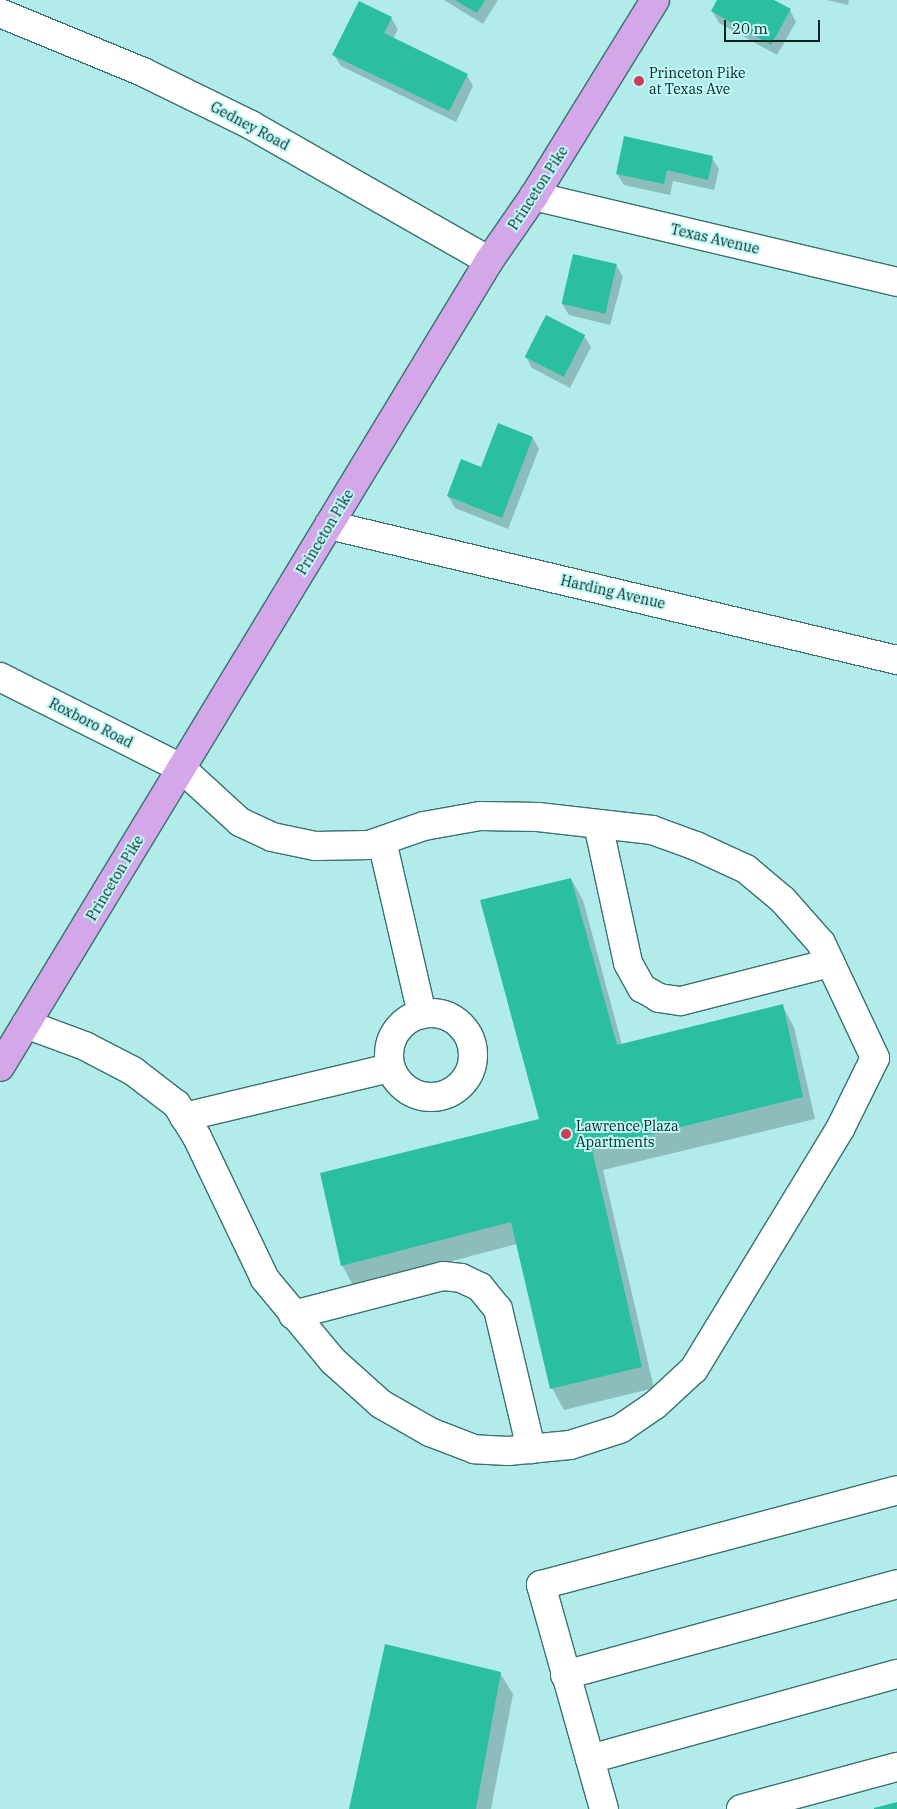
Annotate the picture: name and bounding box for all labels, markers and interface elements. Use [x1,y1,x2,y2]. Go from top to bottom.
scale bar [727,10,823,42]
text: 20 m [732,19,768,38]
place label: Princeton Pike at Texas Ave [649,65,745,98]
marker: Princeton Pike at Texas Ave [633,75,645,87]
street label: Gedney Road [208,98,292,154]
street label: Princeton Pike [505,143,571,233]
street label: Texas Avenue [669,221,761,257]
street label: Princeton Pike [293,486,357,578]
street label: Harding Avenue [559,572,667,612]
street label: Roxboro Road [46,695,136,751]
street label: Princeton Pike [83,832,147,924]
place label: Lawrence Plaza Apartments [576,1118,679,1150]
marker: Lawrence Plaza Apartments [560,1128,572,1140]

